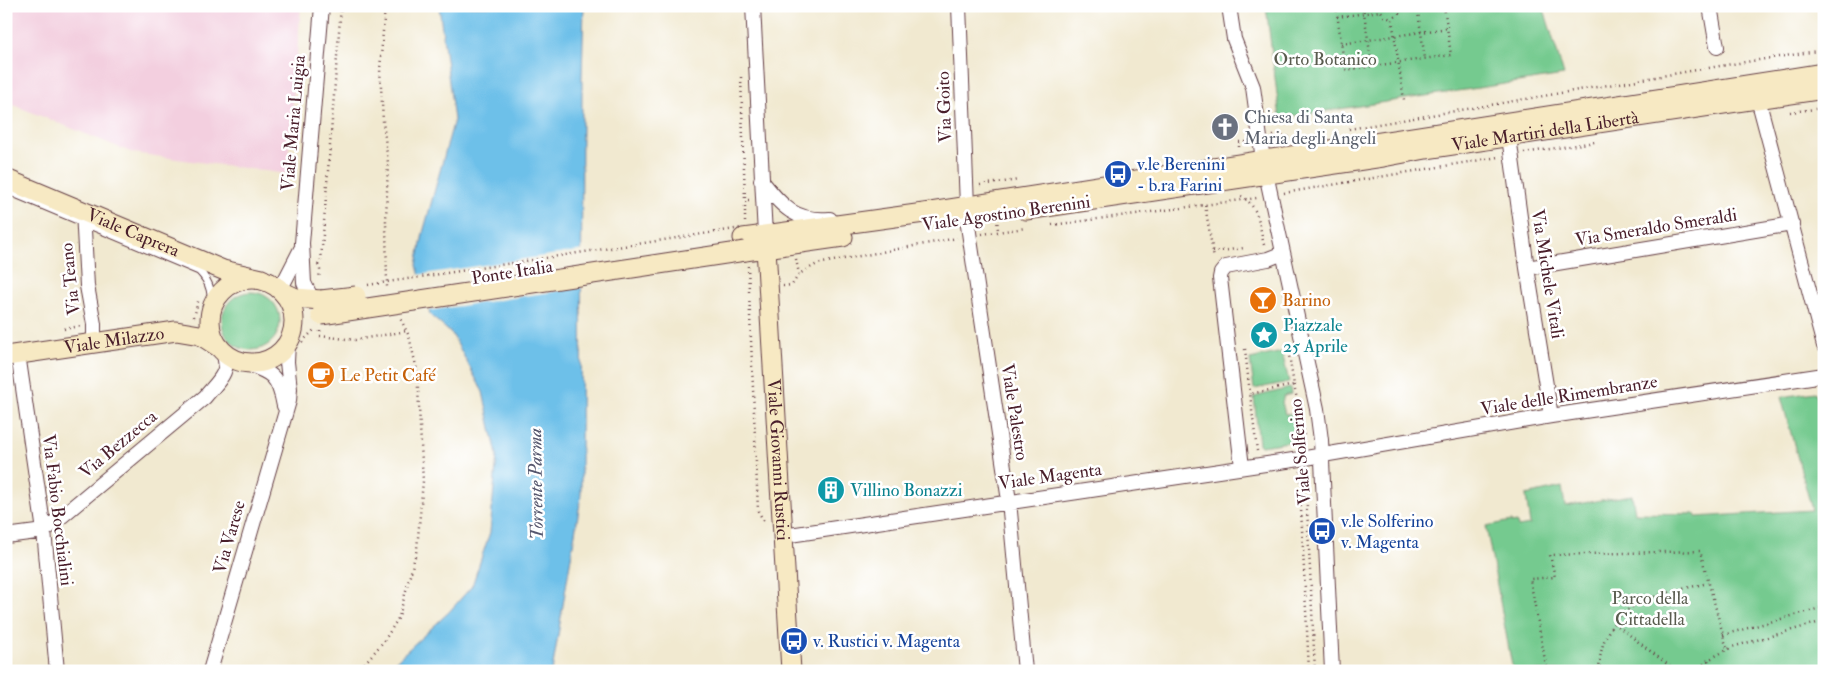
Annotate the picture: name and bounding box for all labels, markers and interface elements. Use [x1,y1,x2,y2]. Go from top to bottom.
park label: Orto Botanico [1273,48,1377,71]
street label: Viale Maria Luigia [276,54,311,192]
street label: Via Goito [932,71,957,143]
place label: Chiesa di Santa Maria degli Angeli [1244,106,1377,150]
street label: Viale Martiri della Libertà [1450,106,1641,157]
church icon: Chiesa di Santa Maria degli Angeli [1210,112,1240,142]
place label: v.le Berenini - b.ra Farini [1136,153,1225,197]
bus stop icon: v.le Berenini - b.ra Farini [1103,159,1133,189]
street label: Viale Agostino Berenini [920,190,1092,237]
street label: Viale Caprera [83,203,184,263]
street label: Via Smeraldo Smeraldi [1573,203,1739,252]
street label: Via Michele Vitali [1526,208,1569,341]
street label: Via Teano [55,241,86,316]
street label: Ponte Italia [470,255,555,290]
bar icon: Barino [1248,285,1278,315]
place label: Barino [1282,289,1331,312]
place label: Piazzale 25 Aprile [1283,314,1348,358]
place icon: Piazzale 25 Aprile [1249,320,1279,350]
street label: Viale Milazzo [62,322,166,359]
cafe icon: Le Petit Café [306,360,336,390]
street label: Viale Palestro [996,362,1034,462]
place label: Le Petit Café [340,364,436,387]
street label: Viale delle Rimembranze [1479,370,1660,421]
street label: Viale Giovanni Rustici [762,378,794,542]
street label: Viale Solferino [1284,398,1317,506]
street label: Via Bezzecca [75,405,162,484]
water label: Torrente Parma [523,428,549,540]
street label: Via Fabio Bocchialini [37,433,78,587]
street label: Viale Magenta [997,458,1104,495]
building icon: Villino Bonazzi [816,475,846,505]
place label: Villino Bonazzi [850,479,963,502]
street label: Via Varese [208,497,251,576]
place label: v.le Solferino v. Magenta [1340,510,1434,554]
bus stop icon: v.le Solferino v. Magenta [1307,516,1337,546]
park label: Parco della Cittadella [1612,587,1689,631]
bus stop icon: v. Rustici v. Magenta [779,626,809,656]
place label: v. Rustici v. Magenta [812,630,961,653]

